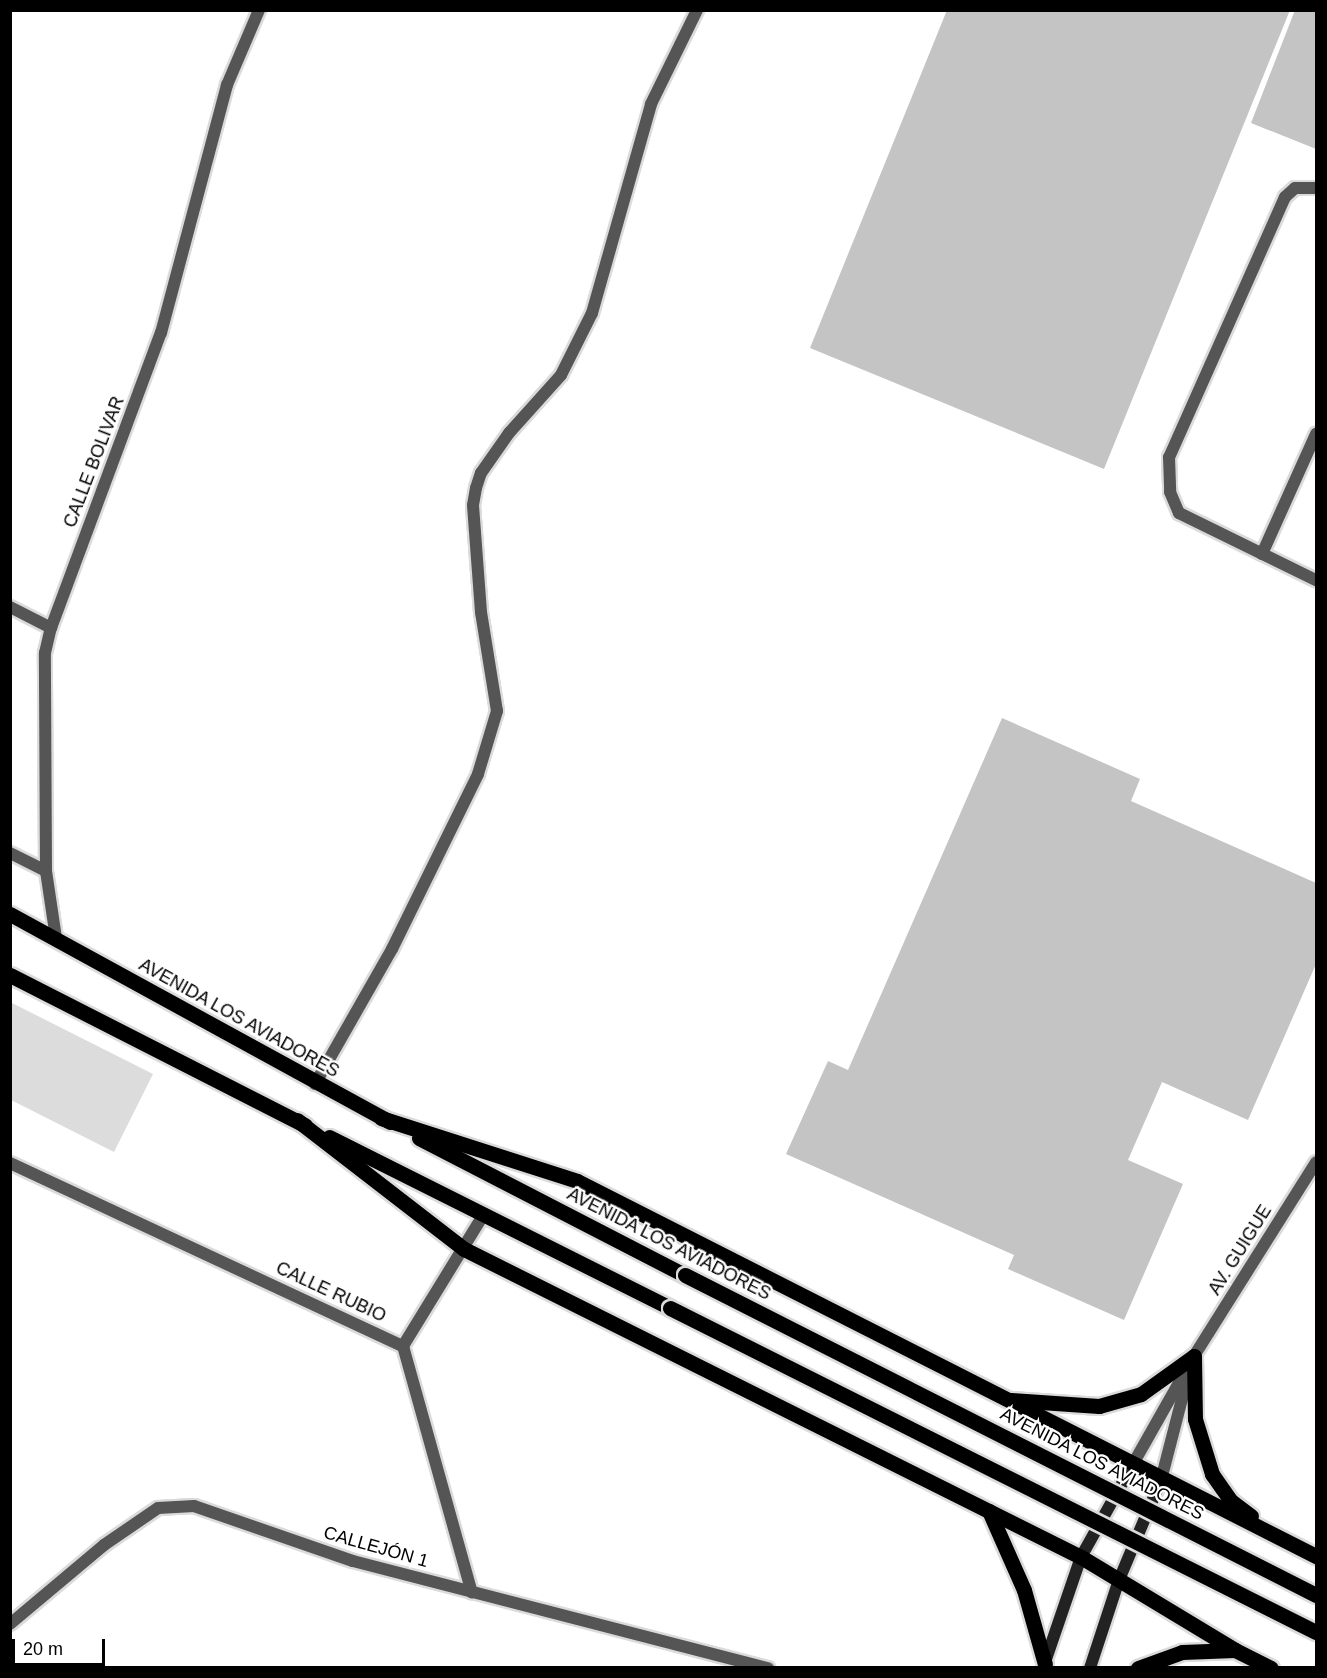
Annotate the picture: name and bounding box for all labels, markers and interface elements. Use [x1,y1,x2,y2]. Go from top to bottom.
street label: CALLE BOLIVAR [59,393,129,531]
street label: AVENIDA LOS AVIADORES [134,953,344,1083]
street label: AVENIDA LOS AVIADORES [563,1183,775,1305]
street label: AV. GUIGUE [1204,1201,1276,1299]
street label: CALLE RUBIO [272,1257,390,1327]
street label: AVENIDA LOS AVIADORES [996,1403,1208,1525]
street label: CALLEJÓN 1 [321,1522,431,1572]
scale bar [15,1627,108,1665]
text: 20 m [23,1639,63,1659]

